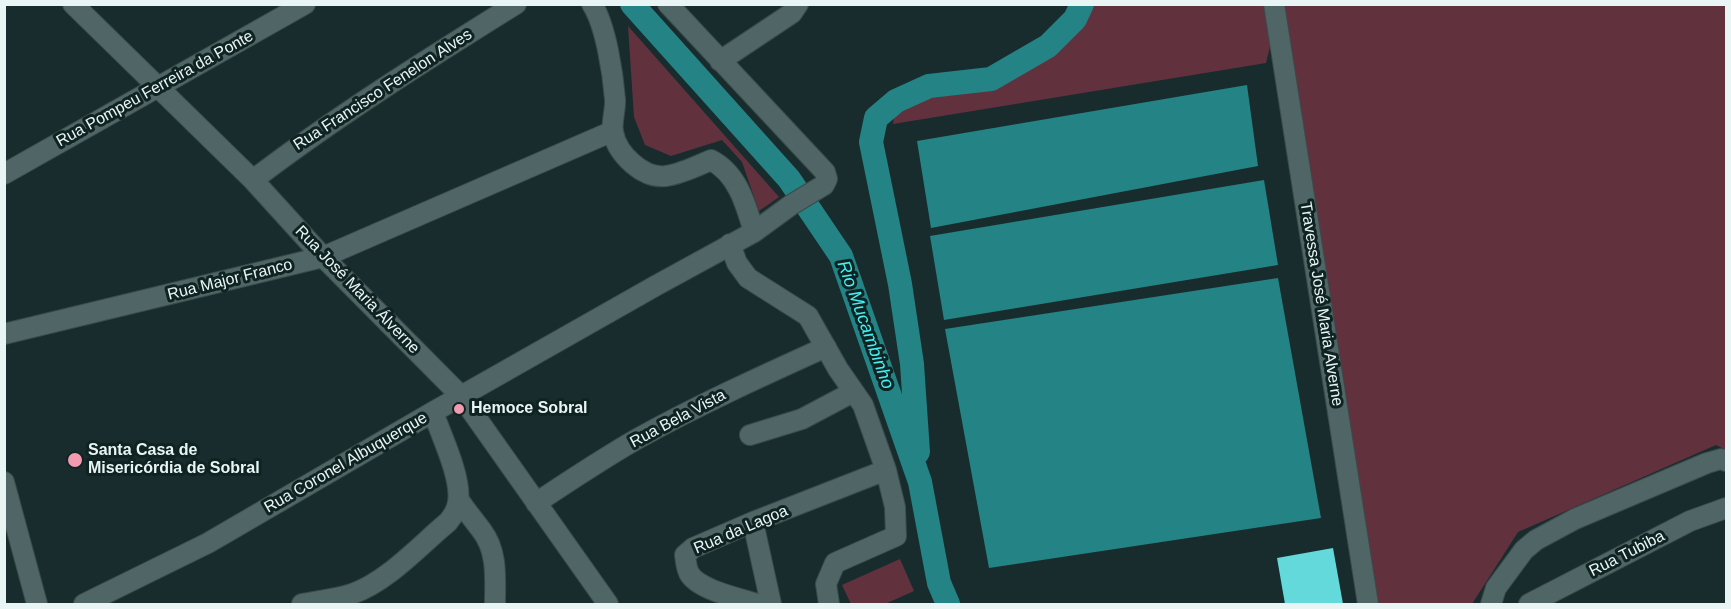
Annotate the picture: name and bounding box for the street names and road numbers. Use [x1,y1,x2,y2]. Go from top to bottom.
street label: Rua Francisco Fenelon Alves [290,25,476,155]
street label: Rua Pompeu Ferreira da Ponte [53,27,257,151]
street label: Travessa José Maria Alverne [1295,200,1347,408]
street label: Rua José Maria Álverne [291,222,423,358]
street label: Rua Major Franco [166,255,294,305]
street label: Rua Bela Vista [627,386,729,452]
street label: Rua Coronel Albuquerque [261,408,431,518]
street label: Rua da Lagoa [691,502,791,558]
street label: Rua Tubiba [1586,527,1668,581]

